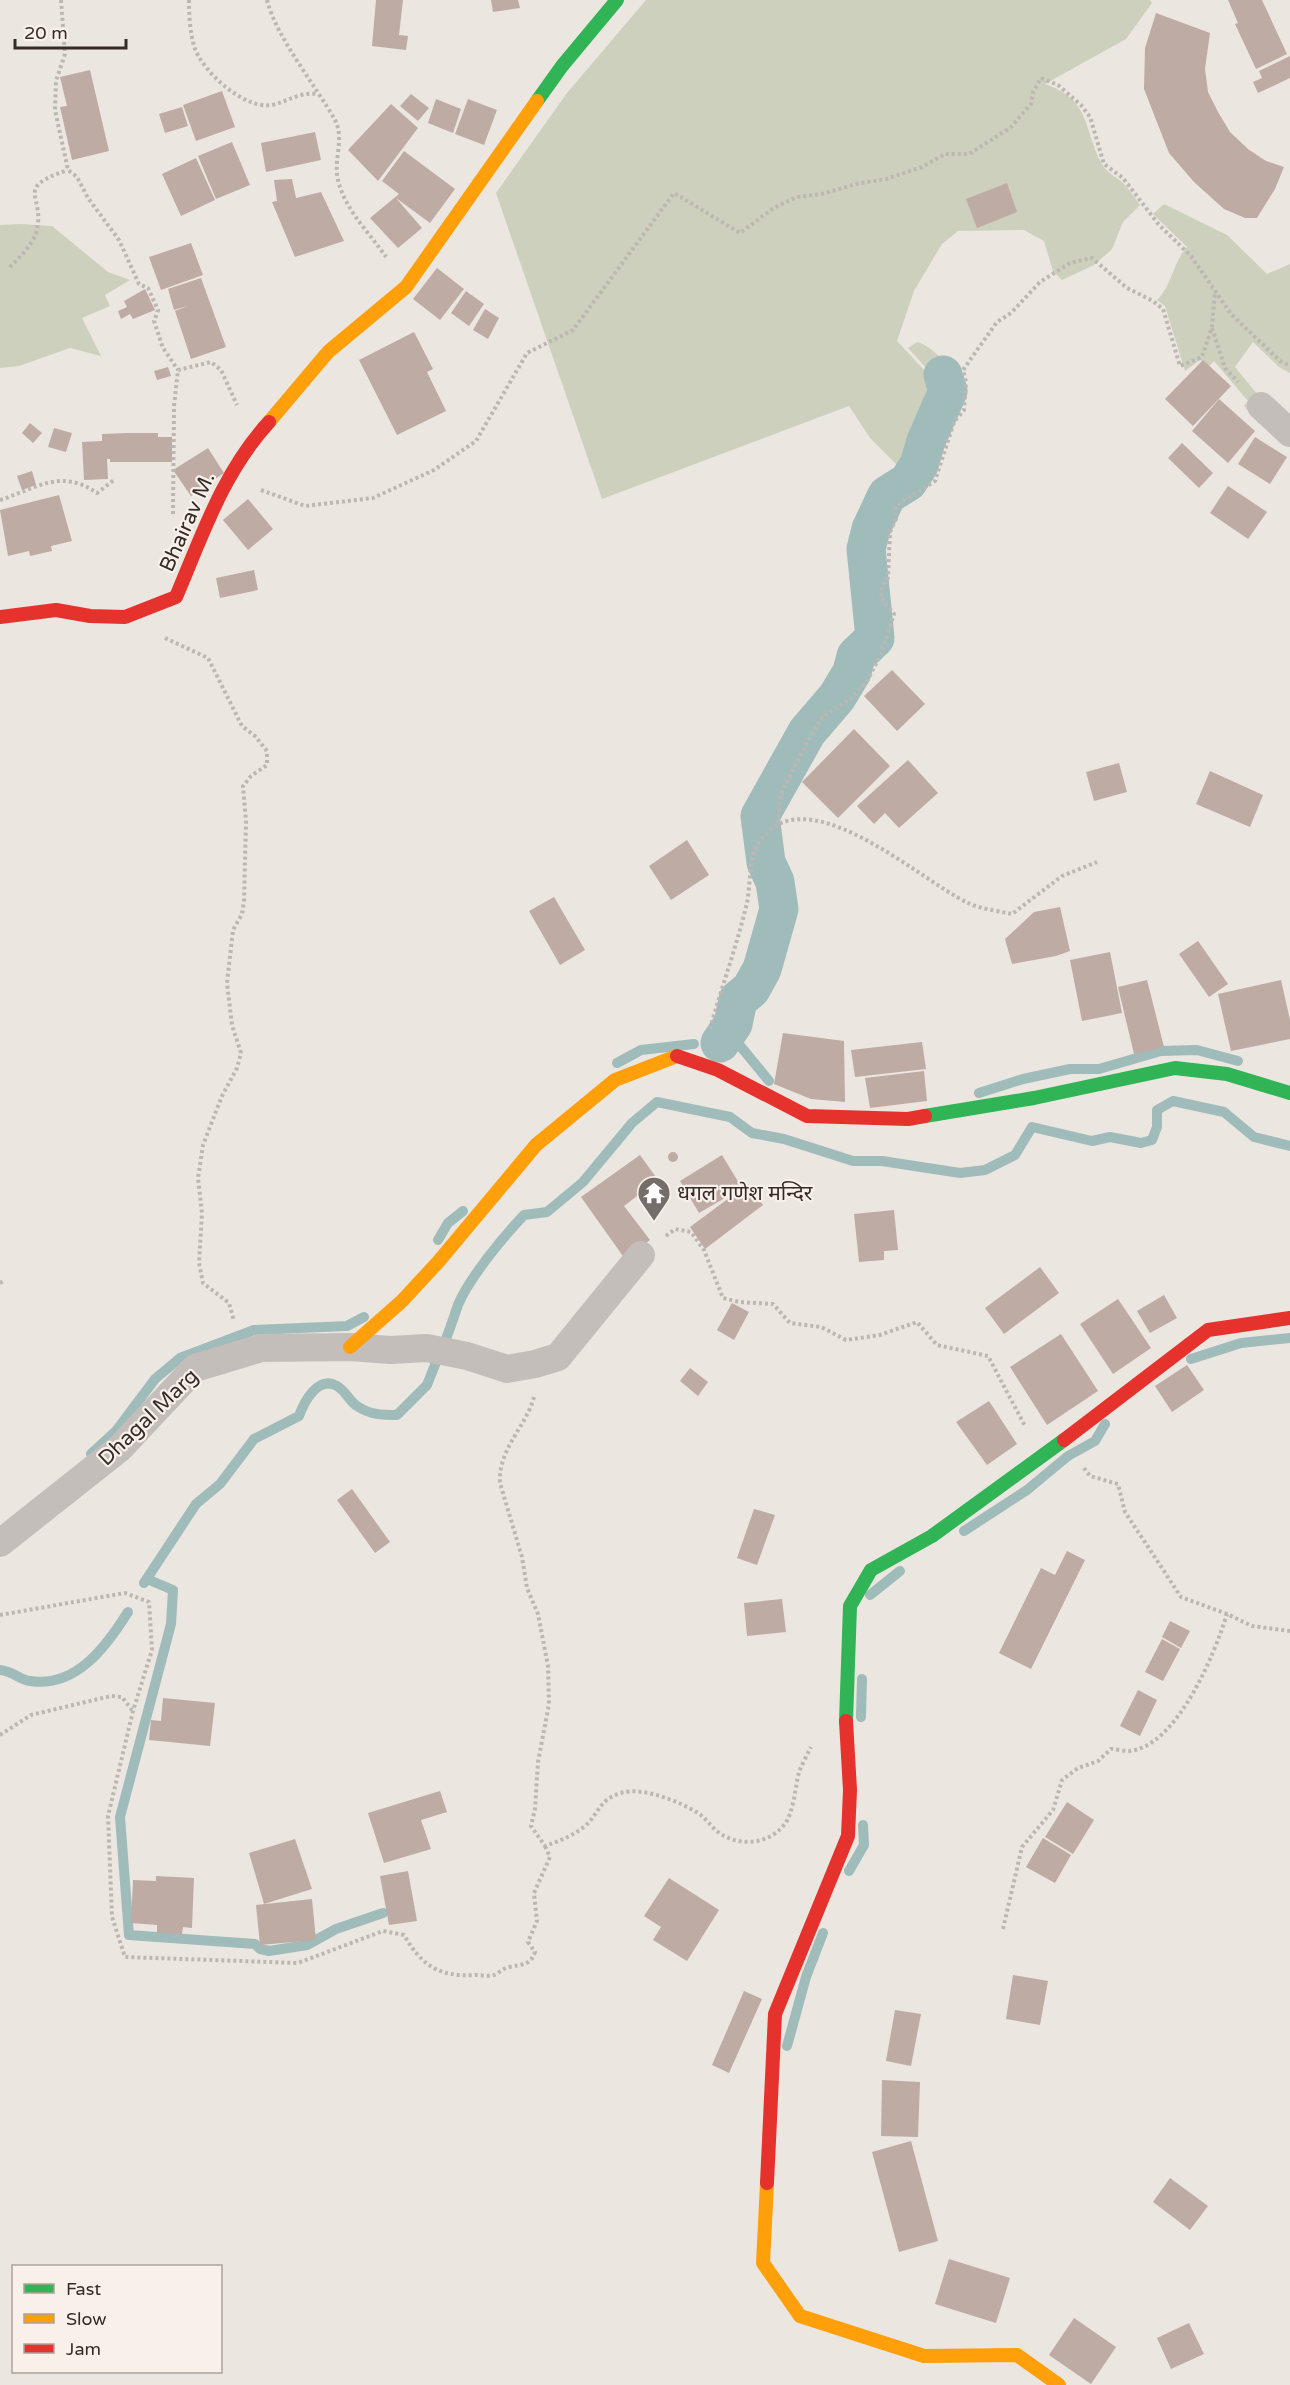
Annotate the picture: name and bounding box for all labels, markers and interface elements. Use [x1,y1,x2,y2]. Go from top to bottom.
scale bar [15,12,126,50]
text: 20 m [24,22,68,44]
street label: Bhairav M. [154,469,220,576]
temple icon: धगल गणेश मन्दिर [636,1175,672,1222]
place label: धगल गणेश मन्दिर [677,1181,813,1206]
street label: Dhagal Marg [93,1364,203,1471]
legend [12,2265,222,2373]
text: Fast [66,2278,101,2300]
text: Slow [66,2308,107,2330]
text: Jam [66,2338,101,2360]

